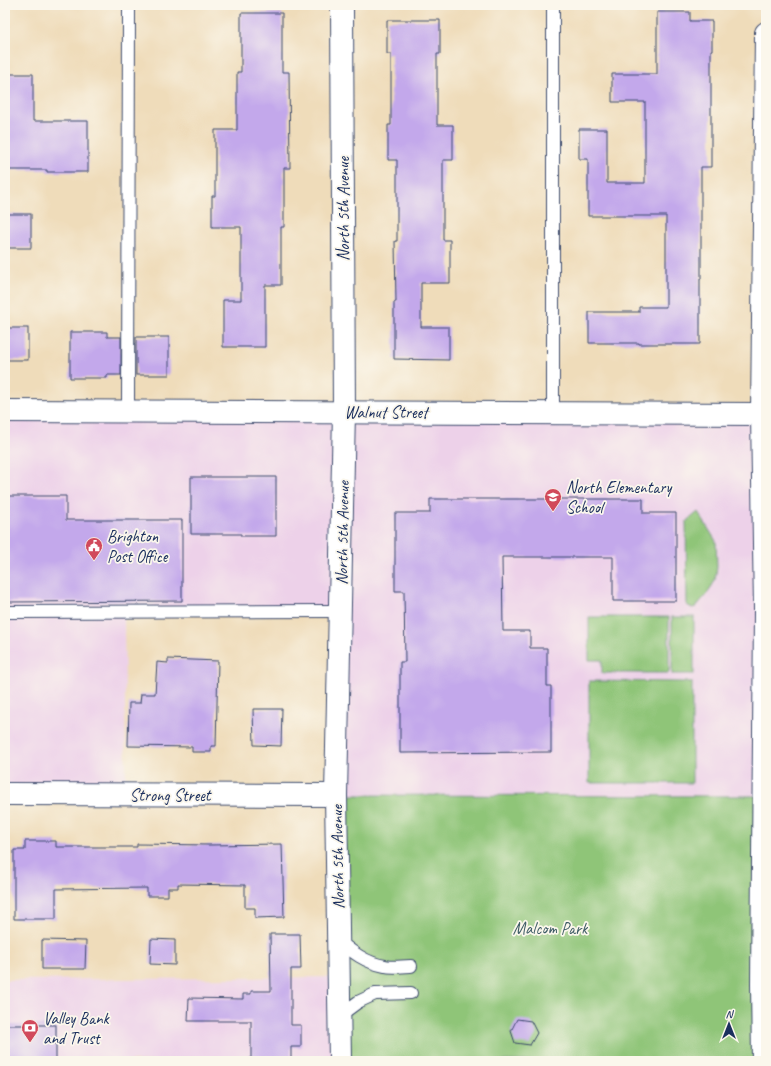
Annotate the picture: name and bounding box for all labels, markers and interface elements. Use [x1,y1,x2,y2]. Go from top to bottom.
street label: North 5th Avenue [333,156,354,261]
street label: Walnut Street [344,402,430,423]
place label: North Elementary School [566,477,672,518]
street label: North 5th Avenue [331,479,354,585]
school or university icon: North Elementary School [543,487,563,512]
place label: Brighton Post Office [107,526,169,567]
public building icon: Brighton Post Office [84,536,104,561]
street label: Strong Street [130,785,213,806]
street label: North 5th Avenue [326,803,349,909]
park label: Malcom Park [513,918,589,939]
north arrow [709,1004,749,1044]
text: N [726,1007,735,1021]
place label: Valley Bank and Trust [43,1008,111,1049]
bank icon: Valley Bank and Trust [20,1018,40,1043]

